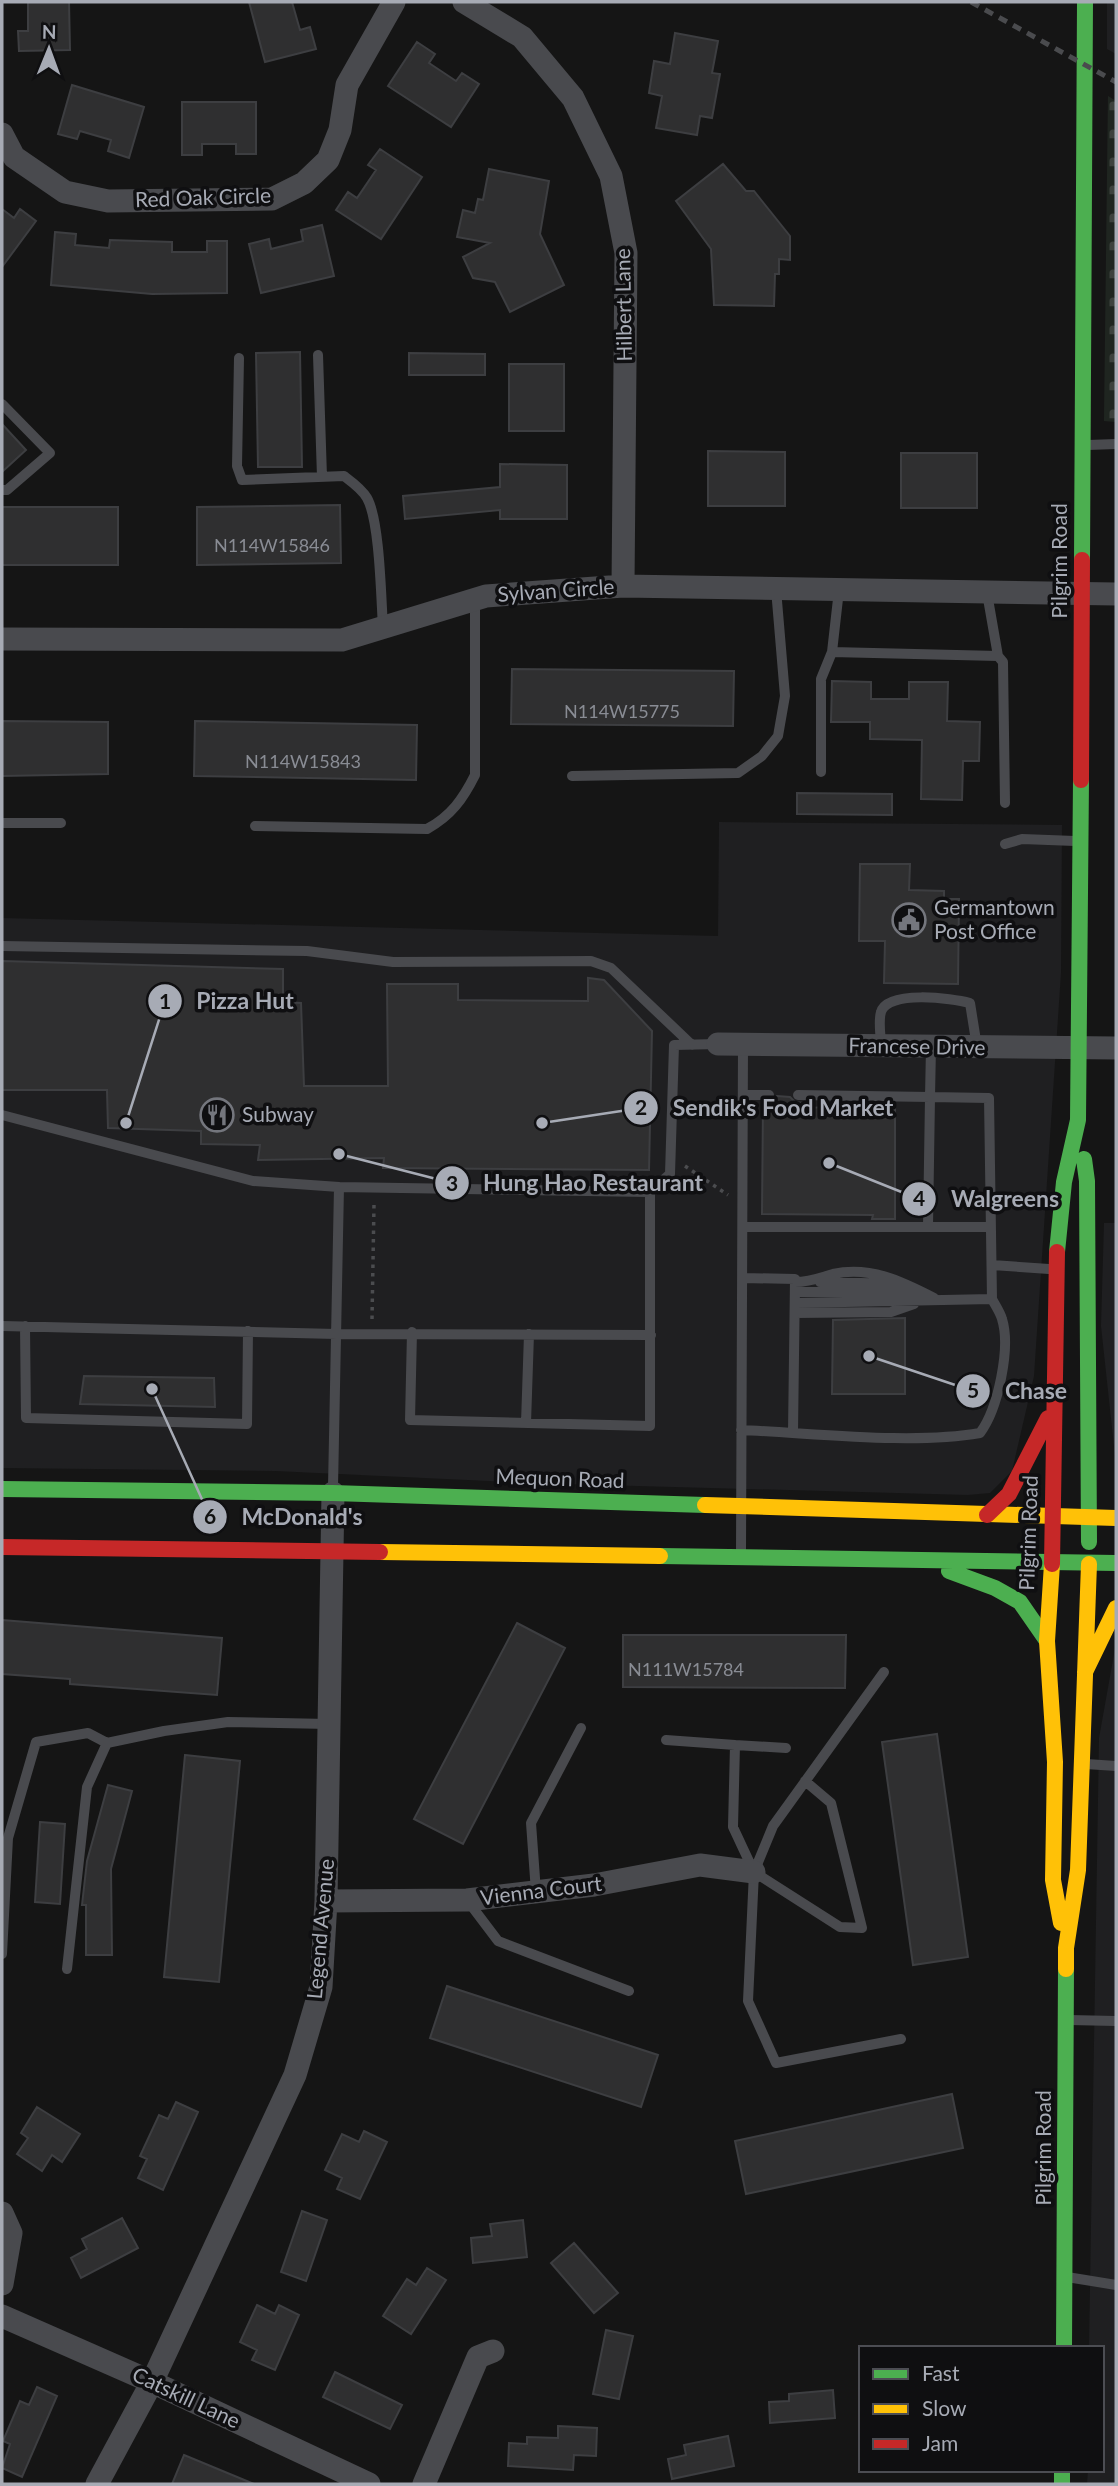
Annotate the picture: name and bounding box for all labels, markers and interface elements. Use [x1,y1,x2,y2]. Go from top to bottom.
north arrow [14,14,84,84]
text: N [42,20,57,43]
street label: Red Oak Circle [135,182,271,211]
street label: Hilbert Lane [609,248,636,362]
street label: Pilgrim Road [1046,503,1071,619]
house number: N114W15846 [214,534,330,556]
street label: Sylvan Circle [497,573,615,606]
house number: N114W15775 [564,700,680,722]
house number: N114W15843 [245,750,361,772]
place label: Germantown Post Office [934,894,1055,943]
public building icon: Germantown Post Office [890,901,928,939]
callout: Pizza Hut [148,979,308,1023]
text: Pizza Hut [196,986,294,1014]
text: 1 [159,988,171,1013]
street label: Francese Drive [848,1032,986,1059]
callout: Sendik's Food Market [623,1086,907,1130]
text: Sendik's Food Market [673,1093,894,1121]
text: 2 [635,1094,647,1119]
restaurant icon: Subway [198,1096,236,1134]
place label: Subway [242,1101,314,1126]
callout: Hung Hao Restaurant [434,1161,717,1205]
text: Hung Hao Restaurant [483,1168,704,1196]
text: 3 [446,1170,458,1195]
callout: Walgreens [902,1177,1073,1221]
text: Walgreens [951,1184,1059,1212]
text: 4 [913,1185,925,1210]
callout: Chase [955,1369,1081,1413]
text: Chase [1005,1376,1067,1404]
text: 5 [967,1377,979,1402]
street label: Mequon Road [495,1463,625,1492]
street label: Pilgrim Road [1013,1475,1042,1591]
callout: McDonald's [192,1495,376,1539]
text: McDonald's [241,1502,363,1530]
text: 6 [204,1503,216,1528]
house number: N111W15784 [628,1658,744,1680]
street label: Legend Avenue [301,1858,338,2000]
street label: Vienna Court [479,1870,603,1909]
street label: Pilgrim Road [1030,2090,1055,2206]
legend [859,2346,1104,2472]
text: Fast [922,2360,960,2385]
street label: Catskill Lane [129,2361,244,2432]
text: Slow [922,2395,967,2420]
text: Jam [922,2430,958,2455]

